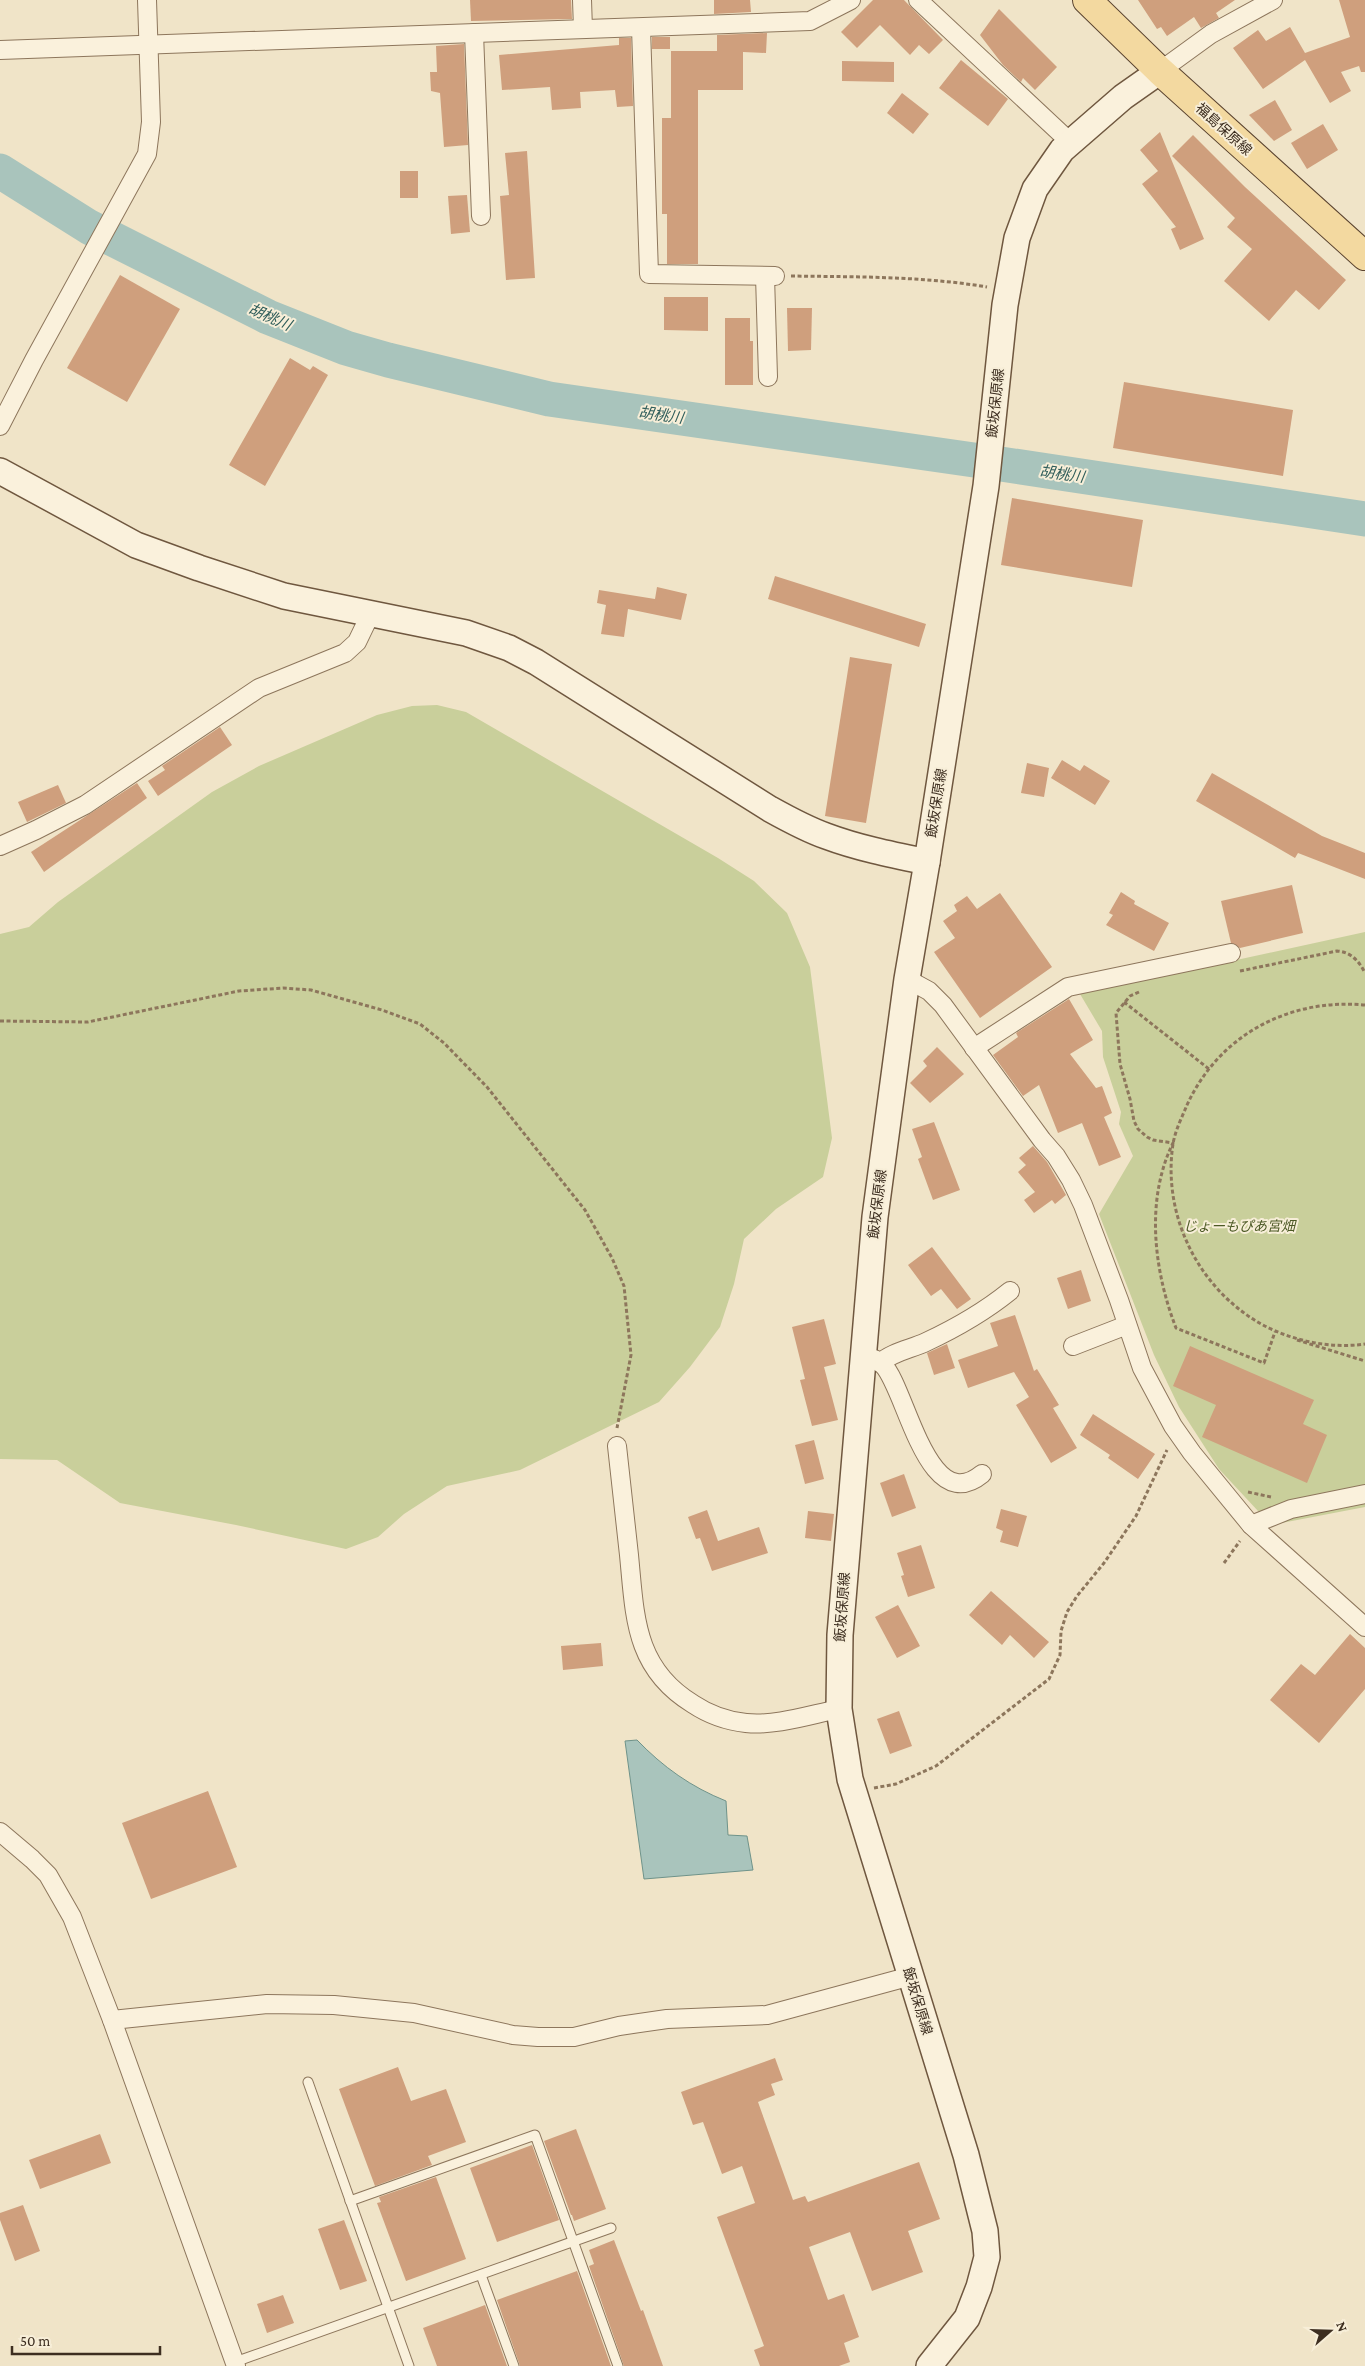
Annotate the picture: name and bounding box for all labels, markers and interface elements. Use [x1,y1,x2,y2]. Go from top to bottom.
street label: 福島保原線 [1193,100,1255,158]
water label: 胡桃川 [246,301,296,334]
street label: 飯坂保原線 [983,367,1007,439]
water label: 胡桃川 [638,404,686,426]
water label: 胡桃川 [1039,463,1087,485]
street label: 飯坂保原線 [923,767,949,839]
street label: 飯坂保原線 [865,1168,889,1240]
park label: じょーもぴあ宮畑 [1183,1218,1297,1234]
street label: 飯坂保原線 [832,1572,852,1642]
street label: 飯坂保原線 [900,1965,936,2037]
north arrow [1305,2306,1355,2356]
text: N [1333,2319,1352,2334]
scale bar [12,2324,160,2356]
text: 50 m [20,2333,50,2349]

